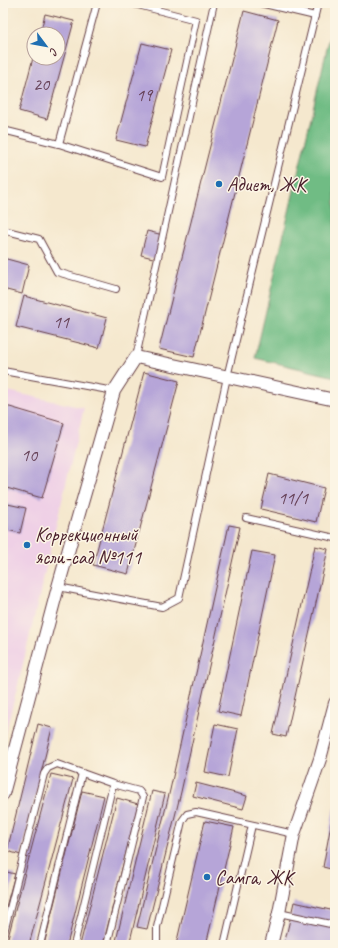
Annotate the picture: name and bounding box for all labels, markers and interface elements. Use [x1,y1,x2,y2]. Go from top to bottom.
north arrow [26,26,66,66]
text: С [46,45,62,59]
house number: 20 [33,73,51,95]
house number: 19 [136,84,154,106]
place label: Адиет, ЖК [227,172,309,197]
marker: Адиет, ЖК [214,179,224,189]
house number: 11 [53,311,70,333]
house number: 10 [21,444,39,466]
house number: 11/1 [278,487,309,509]
place label: Коррекционный ясли-сад №111 [35,522,142,570]
marker: Коррекционный ясли-сад №111 [22,540,32,550]
place label: Самга, ЖК [215,865,296,890]
marker: Самга, ЖК [202,872,212,882]

